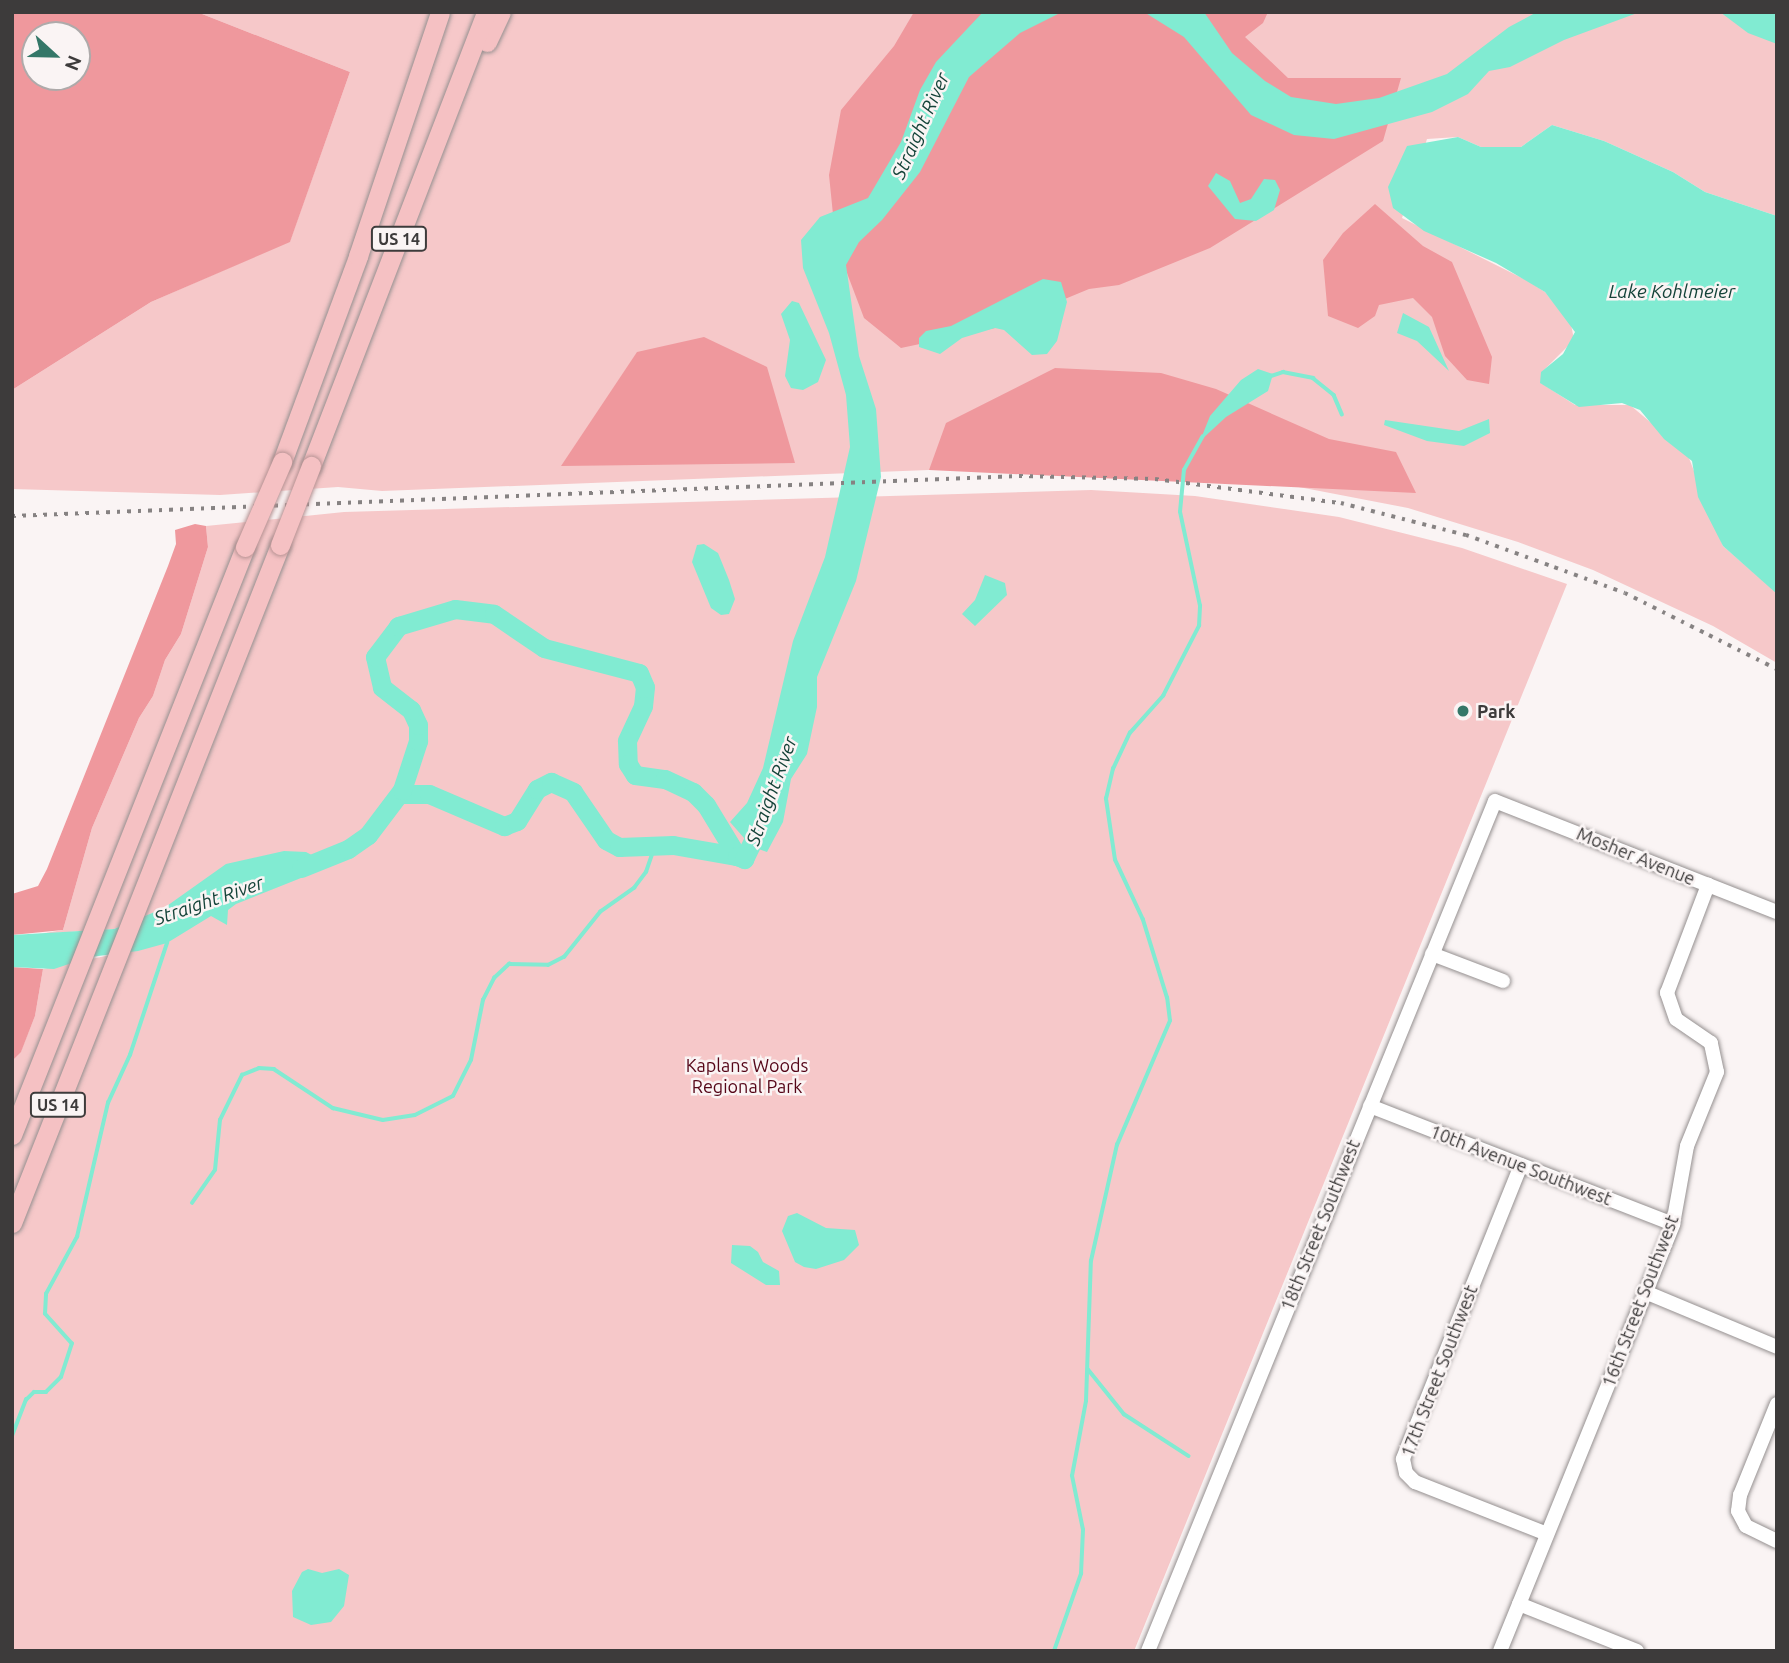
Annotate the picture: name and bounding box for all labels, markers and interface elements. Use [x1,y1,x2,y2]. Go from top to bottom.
north arrow [21,21,91,91]
text: N [61,52,86,74]
water label: Straight River [887,69,955,183]
road number: US 14 [369,227,429,252]
water label: Lake Kohlmeier [1609,281,1735,303]
place label: Park [1477,700,1515,722]
marker: Park [1455,703,1471,719]
water label: Straight River [742,733,802,849]
street label: Mosher Avenue [1574,822,1698,890]
water label: Straight River [151,872,267,930]
park label: Kaplans Woods Regional Park [686,1055,808,1098]
road number: US 14 [28,1092,88,1118]
street label: 10th Avenue Southwest [1427,1120,1615,1210]
street label: 18th Street Southwest [1276,1136,1364,1314]
street label: 16th Street Southwest [1597,1212,1683,1390]
street label: 17th Street Southwest [1396,1282,1482,1460]

